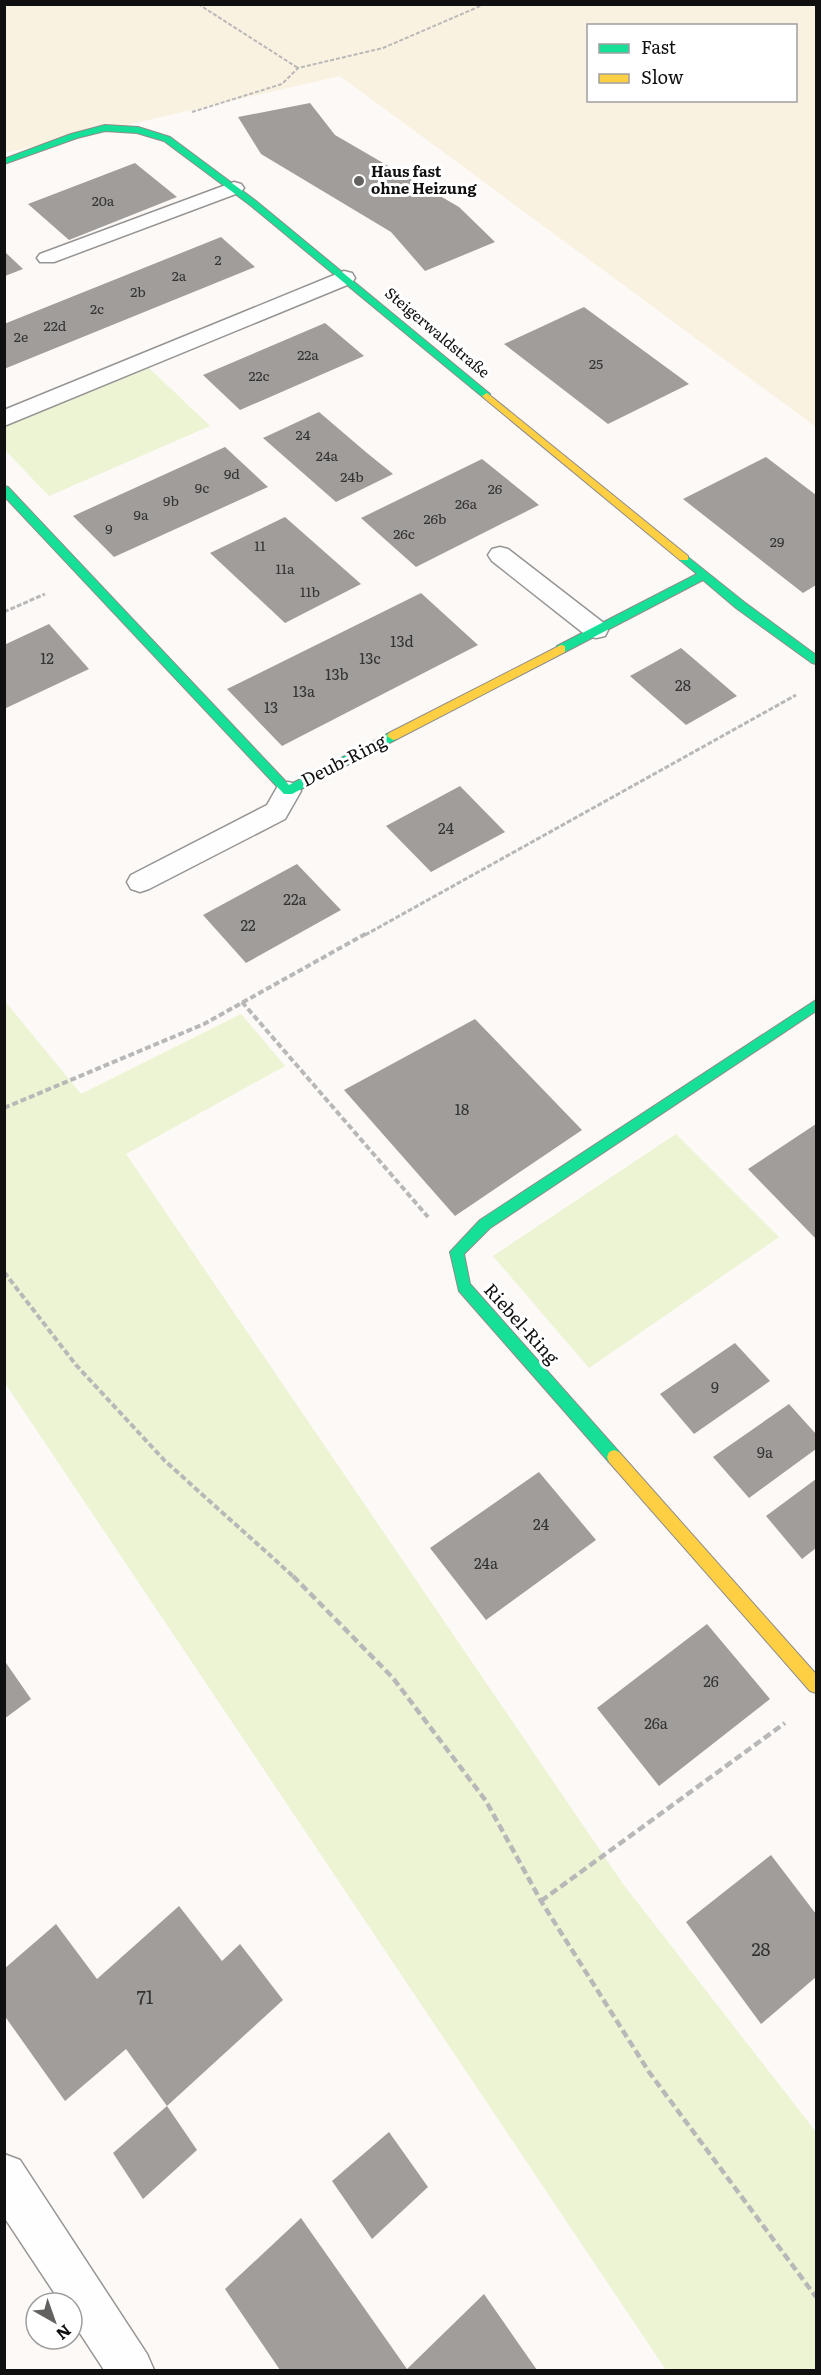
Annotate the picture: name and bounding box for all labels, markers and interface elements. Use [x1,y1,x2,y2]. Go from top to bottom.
legend [587,24,797,102]
text: Fast [641,33,677,60]
text: Slow [641,63,684,90]
place label: Haus fast ohne Heizung [371,159,477,199]
marker: Haus fast ohne Heizung [352,174,366,188]
house number: 20a [92,190,115,210]
house number: 2 [214,249,222,269]
house number: 2a [172,265,187,285]
house number: 2b [130,281,146,301]
street label: Steigerwaldstraße [380,281,496,383]
house number: 2c [90,298,104,318]
house number: 22d [44,315,67,335]
house number: 2e [14,326,28,346]
house number: 22a [297,344,319,364]
house number: 25 [589,353,603,373]
house number: 22c [248,365,270,385]
house number: 24 [296,424,311,444]
house number: 24a [316,445,339,465]
house number: 9d [224,463,240,483]
house number: 24b [340,466,364,486]
house number: 9c [195,477,209,497]
house number: 26 [488,478,503,498]
house number: 9b [163,490,179,510]
house number: 26a [455,493,478,513]
house number: 9a [134,504,149,524]
house number: 26b [423,508,447,528]
house number: 9 [105,518,113,538]
house number: 26c [393,523,415,543]
house number: 29 [770,531,784,551]
house number: 11 [254,535,266,555]
house number: 11a [276,558,295,578]
house number: 11b [300,581,320,601]
house number: 13d [390,629,414,652]
house number: 12 [40,646,54,669]
house number: 13c [359,646,381,669]
house number: 13b [325,662,349,685]
house number: 28 [675,673,691,696]
house number: 13a [293,679,316,702]
house number: 13 [264,695,278,718]
street label: Deub-Ring [296,726,391,793]
house number: 24 [438,816,454,839]
house number: 22a [283,887,308,910]
house number: 22 [240,913,256,936]
house number: 18 [455,1097,469,1120]
street label: Riebel-Ring [478,1276,567,1370]
house number: 9 [711,1375,719,1398]
house number: 9a [757,1440,774,1463]
house number: 24 [533,1512,549,1535]
house number: 24a [474,1551,499,1574]
house number: 26 [703,1669,719,1692]
house number: 26a [644,1711,669,1734]
house number: 28 [751,1935,771,1962]
house number: 71 [137,1983,153,2010]
north arrow [24,2291,84,2351]
text: N [51,2320,77,2347]

